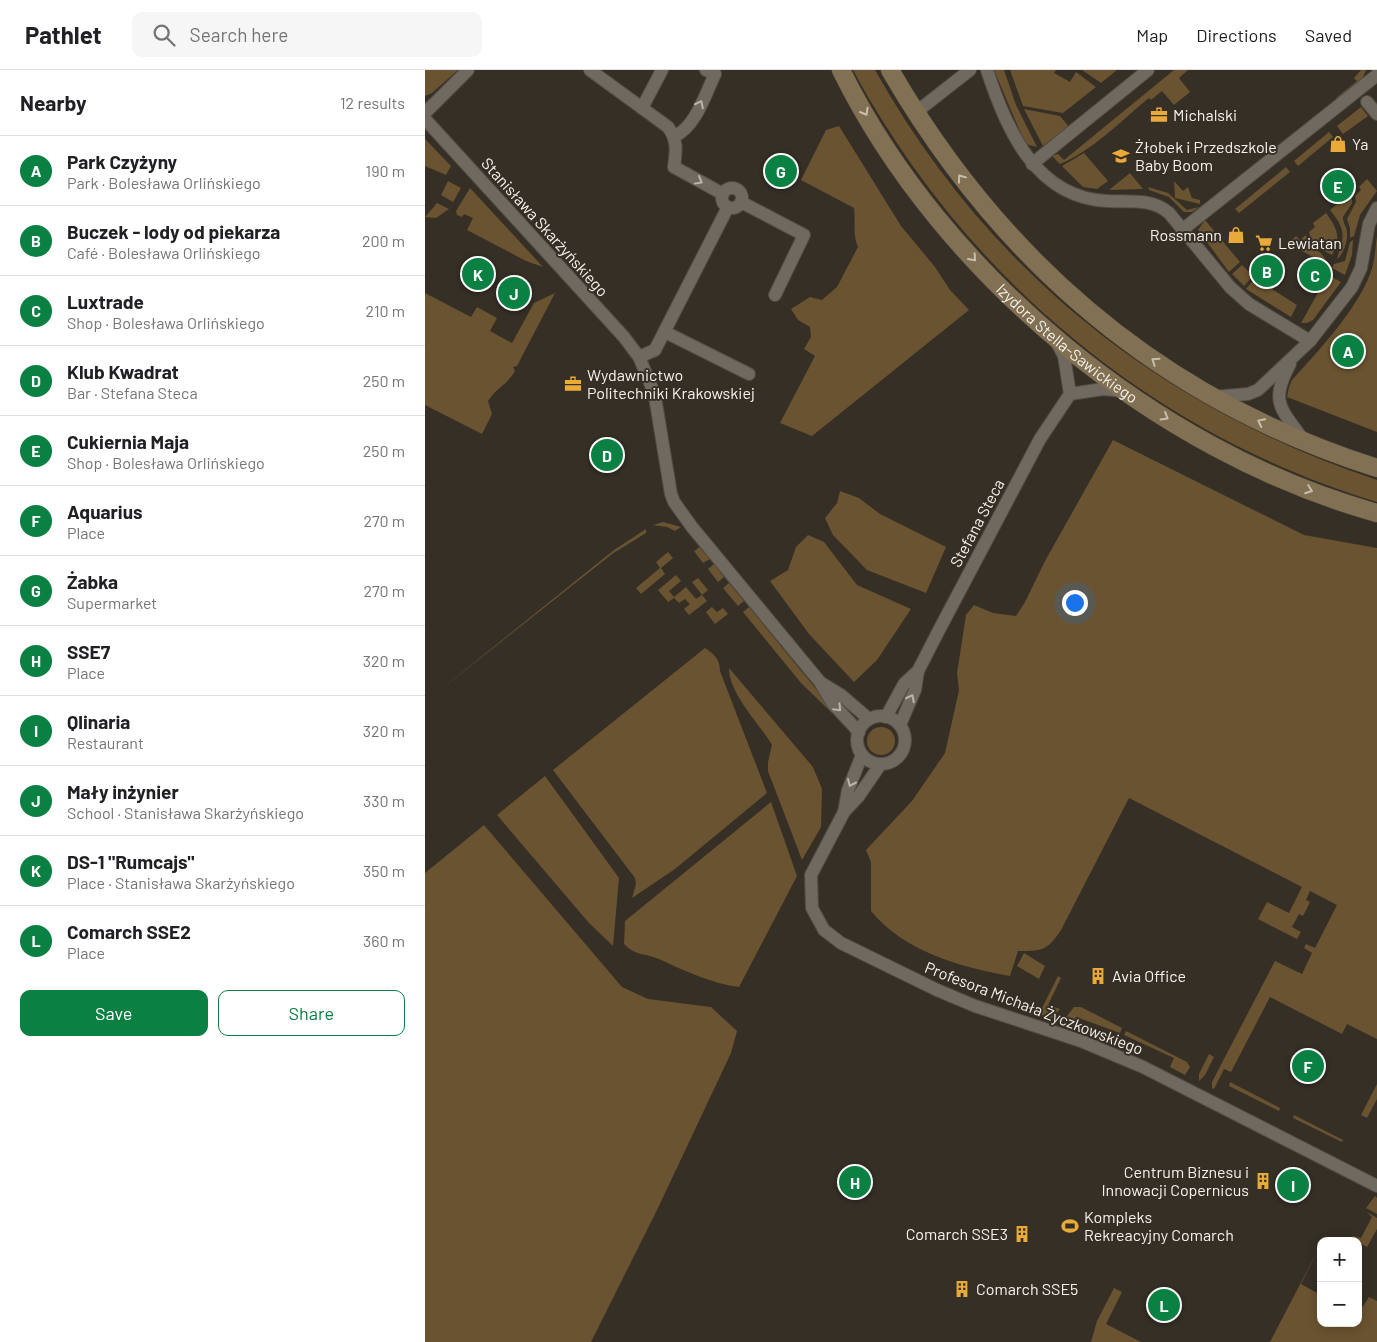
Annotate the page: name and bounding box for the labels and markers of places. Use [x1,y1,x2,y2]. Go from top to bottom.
office icon: Michalski [1149,105,1169,125]
place label: Michalski [1173,105,1237,124]
shop icon: Ya [1328,134,1348,154]
place label: Ya [1352,134,1369,153]
place label: Żłobek i Przedszkole Baby Boom [1135,137,1277,174]
school or university icon: Żłobek i Przedszkole Baby Boom [1111,146,1131,166]
pin: G [765,152,797,190]
pin: E [1322,167,1354,205]
place label: Rossmann [1150,225,1222,244]
shop icon: Rossmann [1226,225,1246,245]
supermarket icon: Lewiatan [1254,233,1274,253]
place label: Lewiatan [1278,233,1342,252]
pin: B [1251,252,1283,290]
pin: K [462,255,494,293]
pin: C [1299,256,1331,294]
pin: J [498,274,530,312]
pin: A [1332,332,1364,370]
place label: Wydawnictwo Politechniki Krakowskiej [587,365,755,402]
office icon: Wydawnictwo Politechniki Krakowskiej [563,374,583,394]
pin: D [591,436,623,474]
building icon: Avia Office [1088,966,1108,986]
place label: Avia Office [1112,966,1186,985]
pin: F [1292,1047,1324,1085]
place label: Centrum Biznesu i Innowacji Copernicus [1101,1162,1249,1199]
pin: H [839,1163,871,1201]
pin: I [1277,1166,1309,1204]
building icon: Centrum Biznesu i Innowacji Copernicus [1253,1171,1273,1191]
place label: Kompleks Rekreacyjny Comarch [1084,1207,1234,1244]
sports icon: Kompleks Rekreacyjny Comarch [1060,1216,1080,1236]
place label: Comarch SSE3 [906,1224,1008,1243]
building icon: Comarch SSE3 [1012,1224,1032,1244]
building icon: Comarch SSE5 [952,1279,972,1299]
place label: Comarch SSE5 [976,1279,1078,1298]
pin: L [1148,1286,1180,1324]

